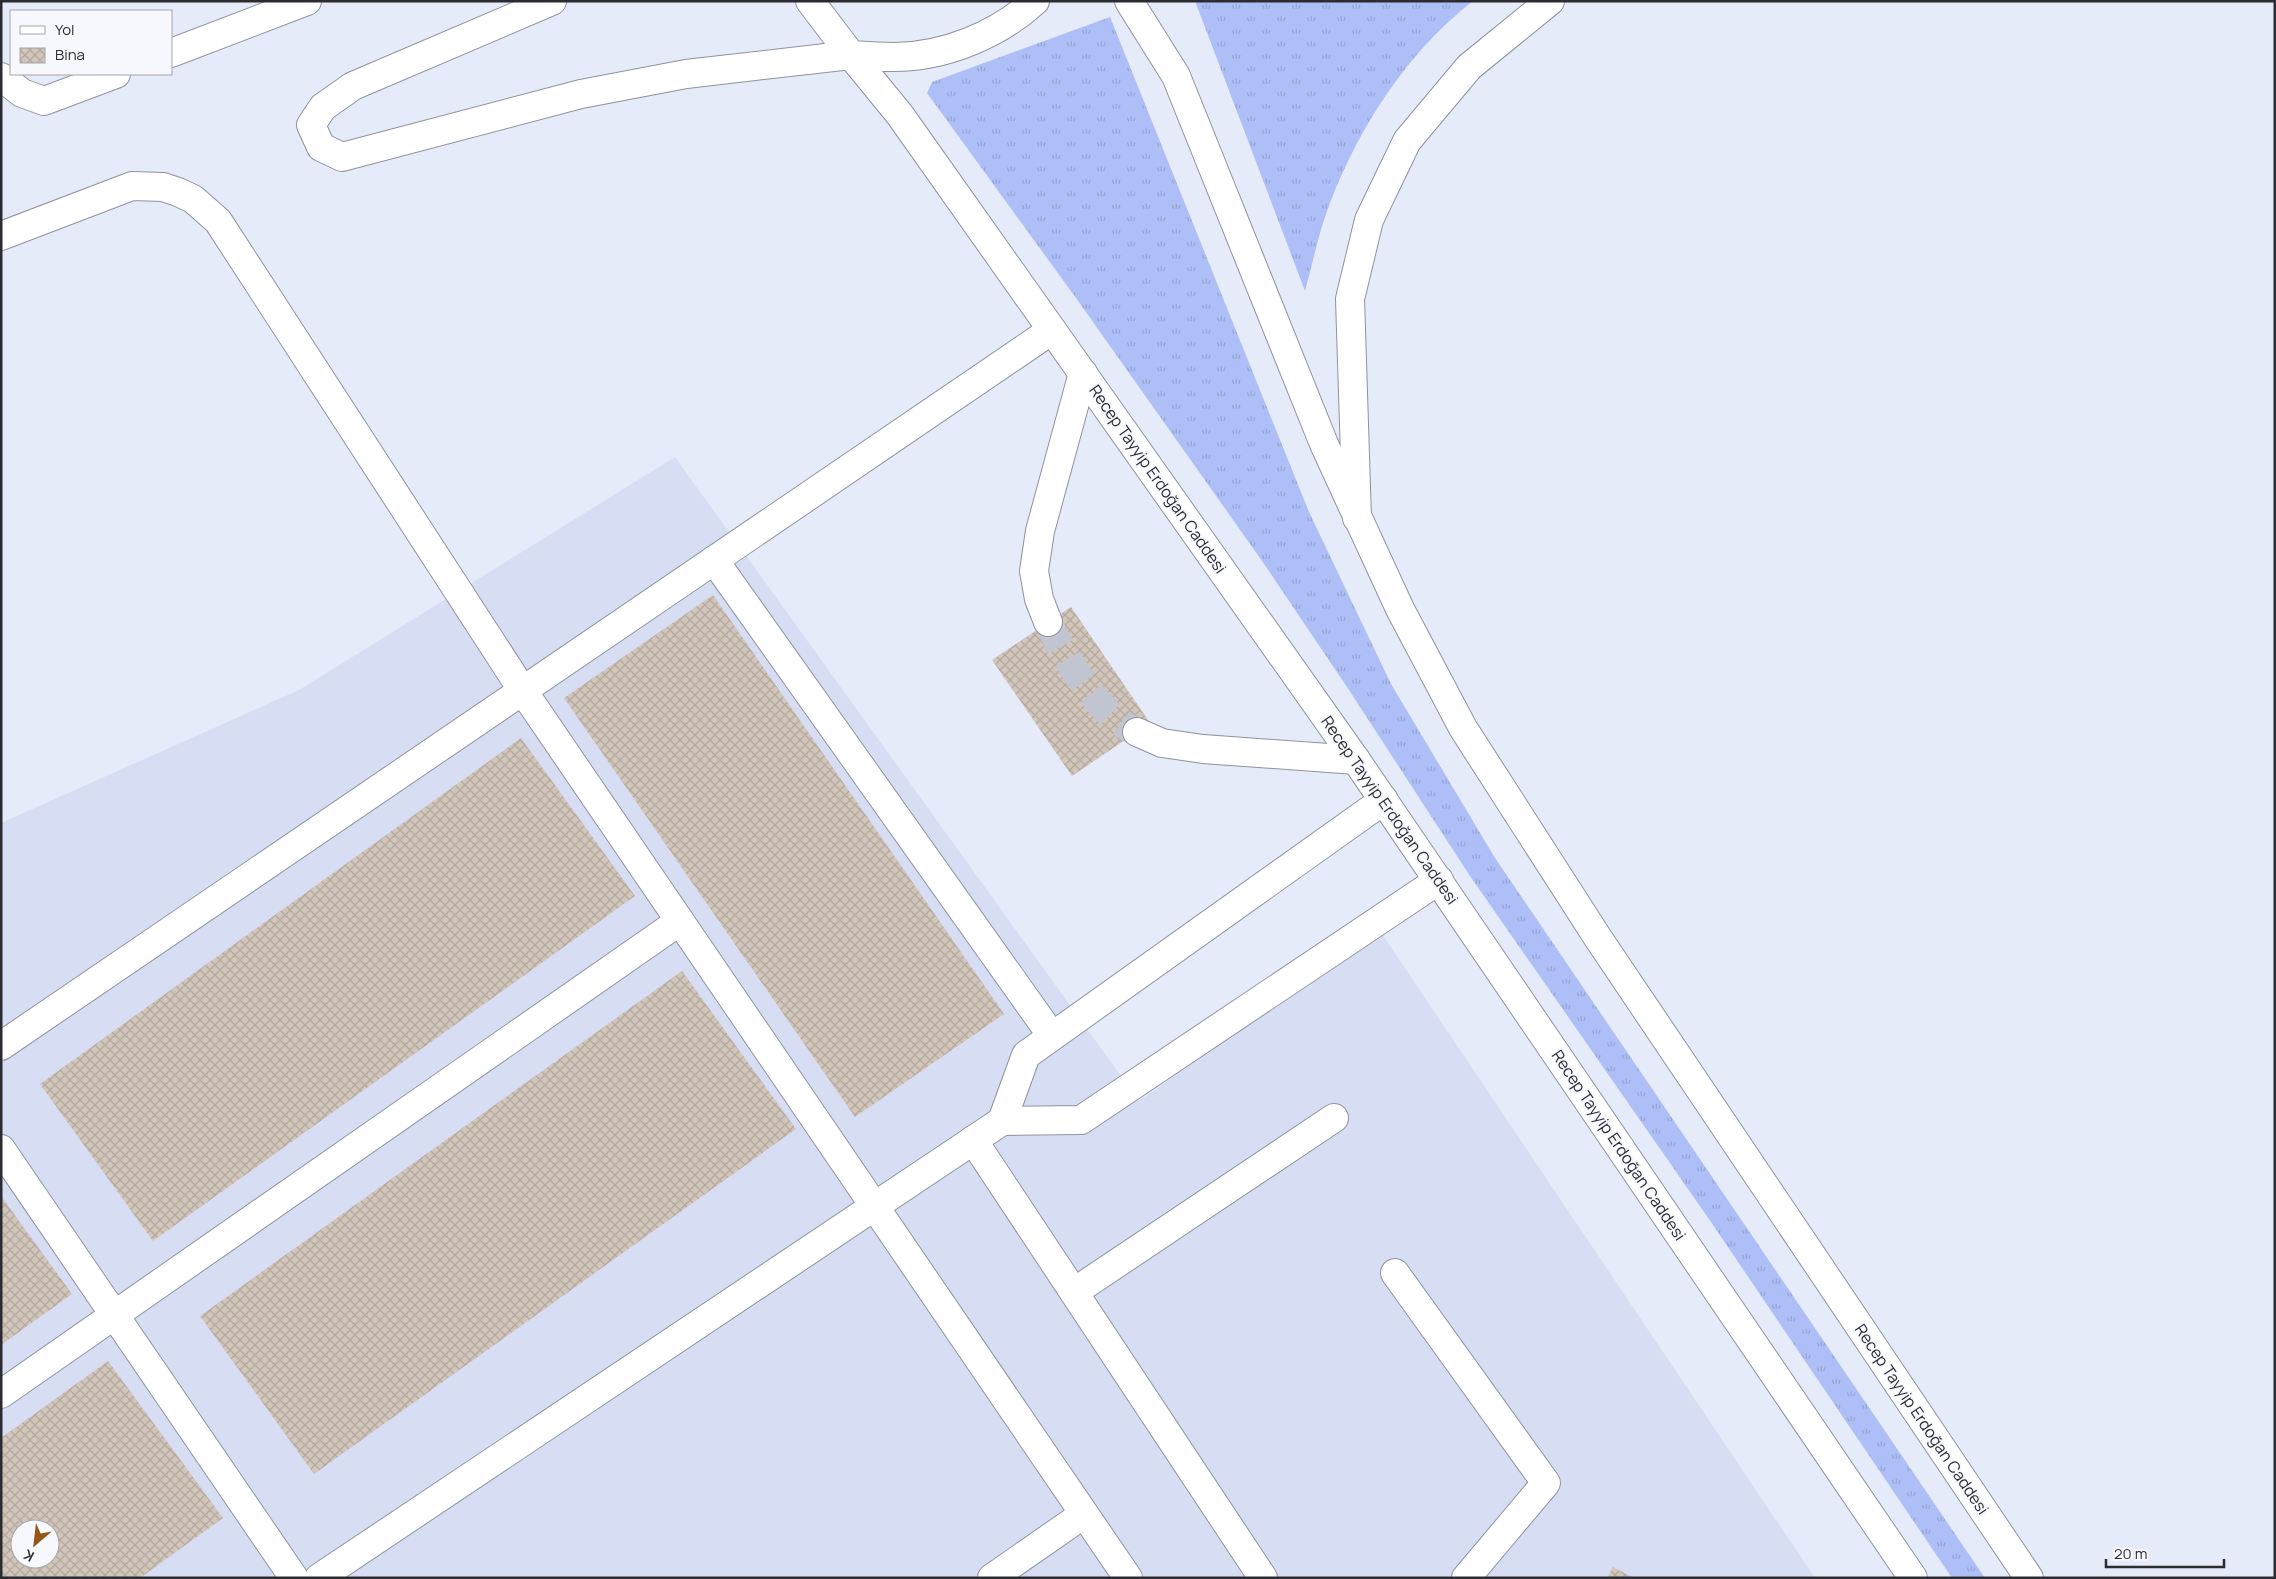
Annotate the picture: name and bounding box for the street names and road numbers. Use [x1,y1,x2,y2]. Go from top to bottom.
street label: Recep Tayyip Erdoğan Caddesi [1084,380,1232,578]
street label: Recep Tayyip Erdoğan Caddesi [1316,711,1464,909]
street label: Recep Tayyip Erdoğan Caddesi [1547,1045,1691,1245]
street label: Recep Tayyip Erdoğan Caddesi [1850,1319,1994,1519]

